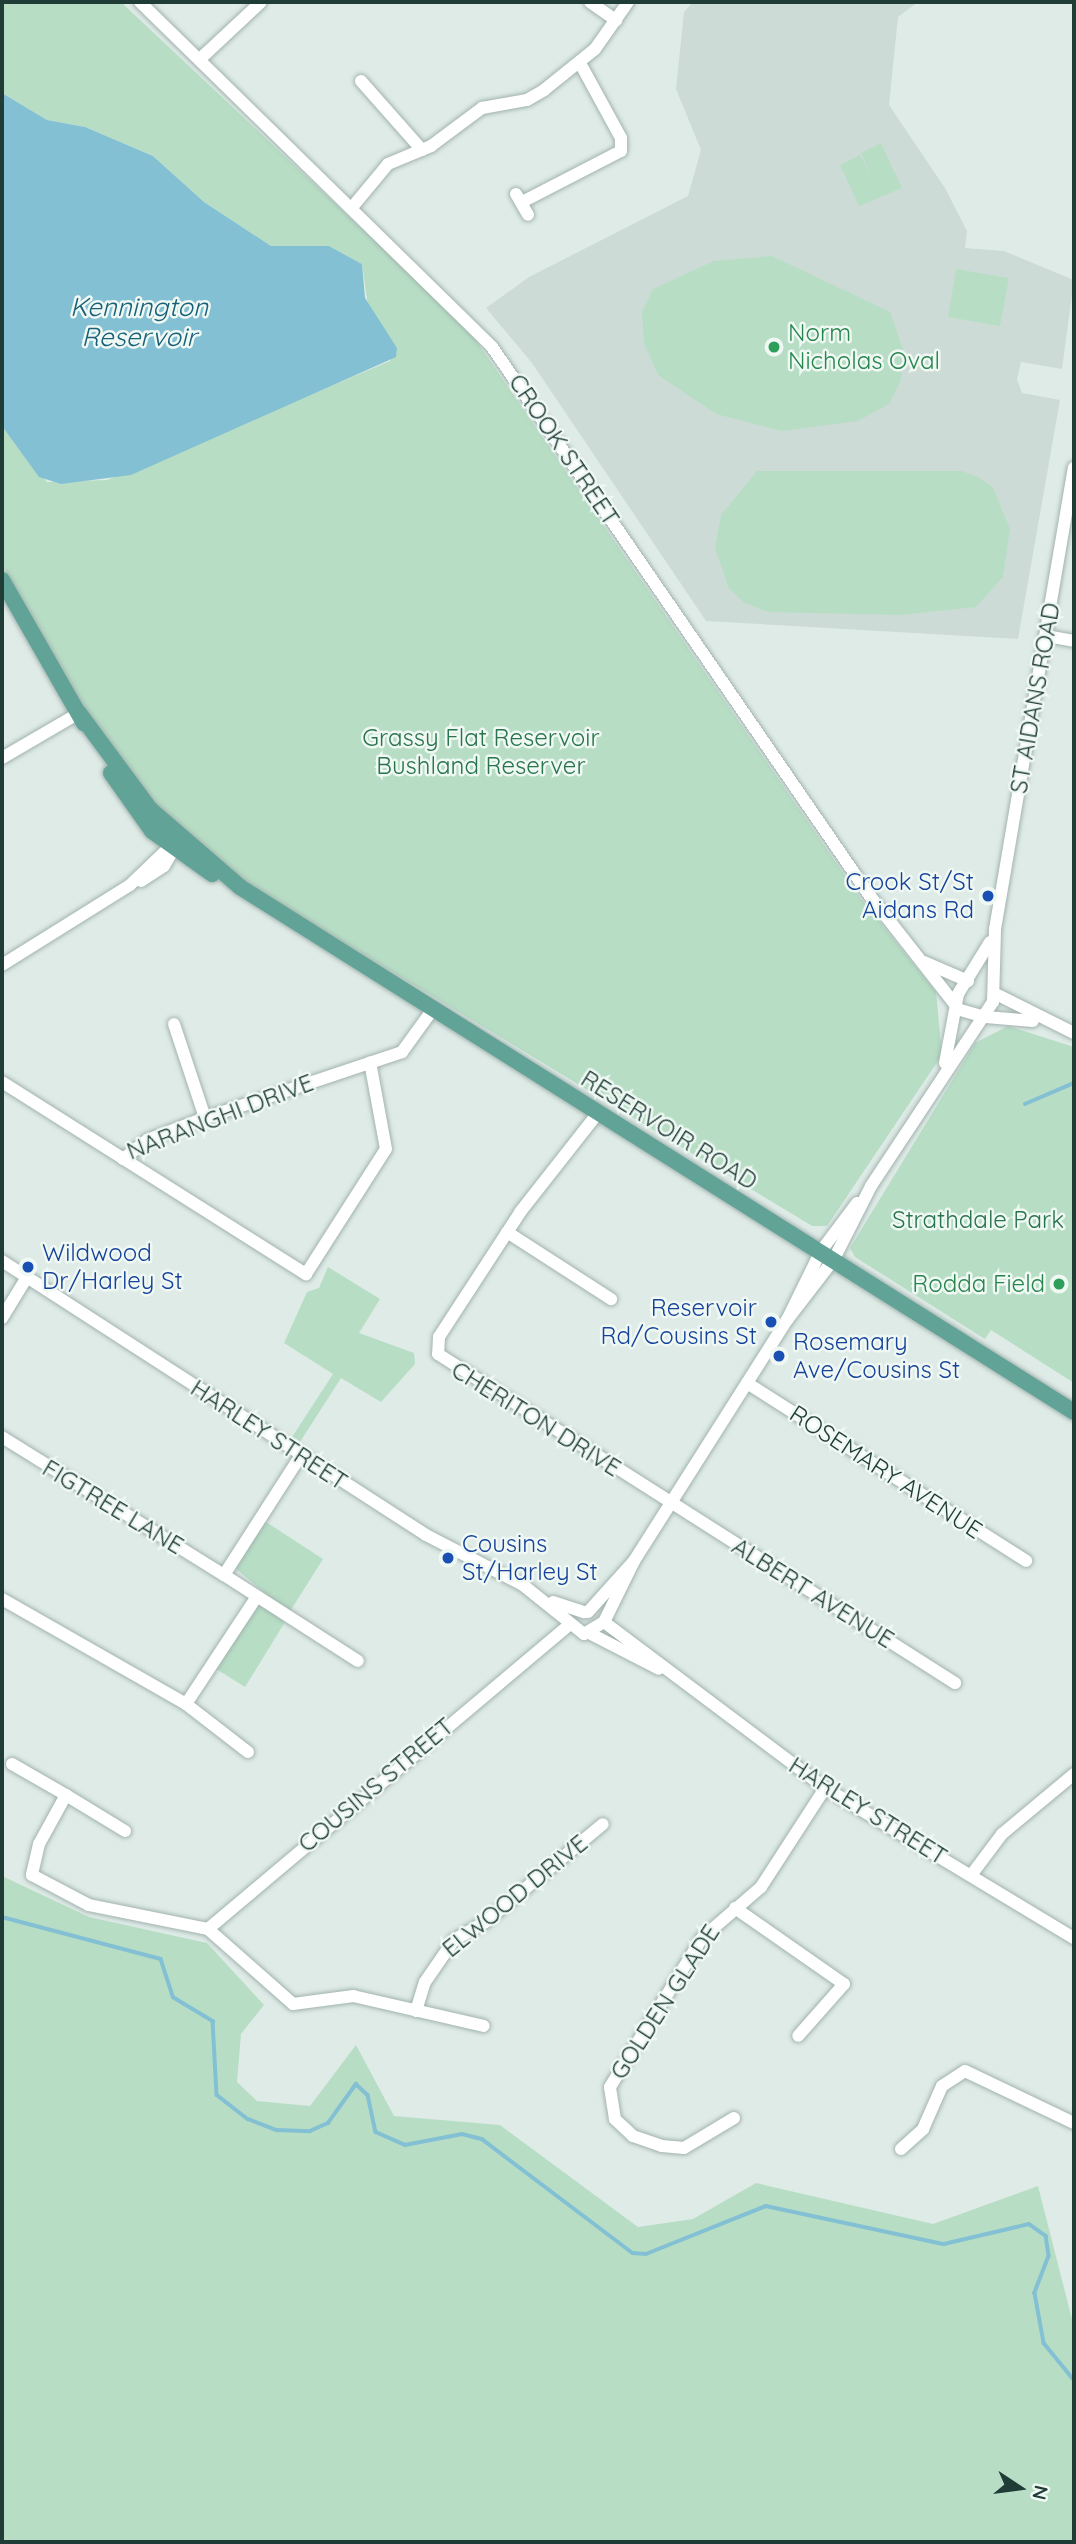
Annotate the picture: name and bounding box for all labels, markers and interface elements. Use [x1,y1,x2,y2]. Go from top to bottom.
water label: Kennington Reservoir [70,291,208,352]
place label: Norm Nicholas Oval [788,319,940,375]
marker: Norm Nicholas Oval [766,339,782,355]
street label: CROOK STREET [503,369,625,531]
street label: ST AIDANS ROAD [1004,600,1066,796]
park label: Grassy Flat Reservoir Bushland Reserver [362,724,600,780]
place label: Crook St/St Aidans Rd [845,868,974,924]
marker: Crook St/St Aidans Rd [980,888,996,904]
street label: RESERVOIR ROAD [576,1064,762,1196]
street label: NARANGHI DRIVE [123,1068,317,1166]
park label: Strathdale Park [892,1206,1064,1234]
place label: Wildwood Dr/Harley St [42,1239,183,1295]
marker: Wildwood Dr/Harley St [20,1259,36,1275]
place label: Rodda Field [912,1270,1045,1298]
marker: Rodda Field [1051,1276,1067,1292]
place label: Reservoir Rd/Cousins St [600,1294,757,1350]
marker: Reservoir Rd/Cousins St [763,1314,779,1330]
place label: Rosemary Ave/Cousins St [793,1328,960,1384]
marker: Rosemary Ave/Cousins St [771,1348,787,1364]
street label: CHERITON DRIVE [446,1355,626,1483]
street label: HARLEY STREET [185,1374,353,1496]
street label: ROSEMARY AVENUE [784,1399,988,1545]
street label: FIGTREE LANE [37,1454,189,1560]
place label: Cousins St/Harley St [462,1530,598,1586]
street label: ALBERT AVENUE [727,1532,899,1654]
marker: Cousins St/Harley St [440,1550,456,1566]
street label: COUSINS STREET [293,1712,459,1858]
street label: HARLEY STREET [784,1751,952,1871]
street label: ELWOOD DRIVE [437,1829,593,1963]
street label: GOLDEN GLADE [604,1919,726,2085]
north arrow [985,2453,1055,2523]
text: N [1027,2483,1054,2502]

